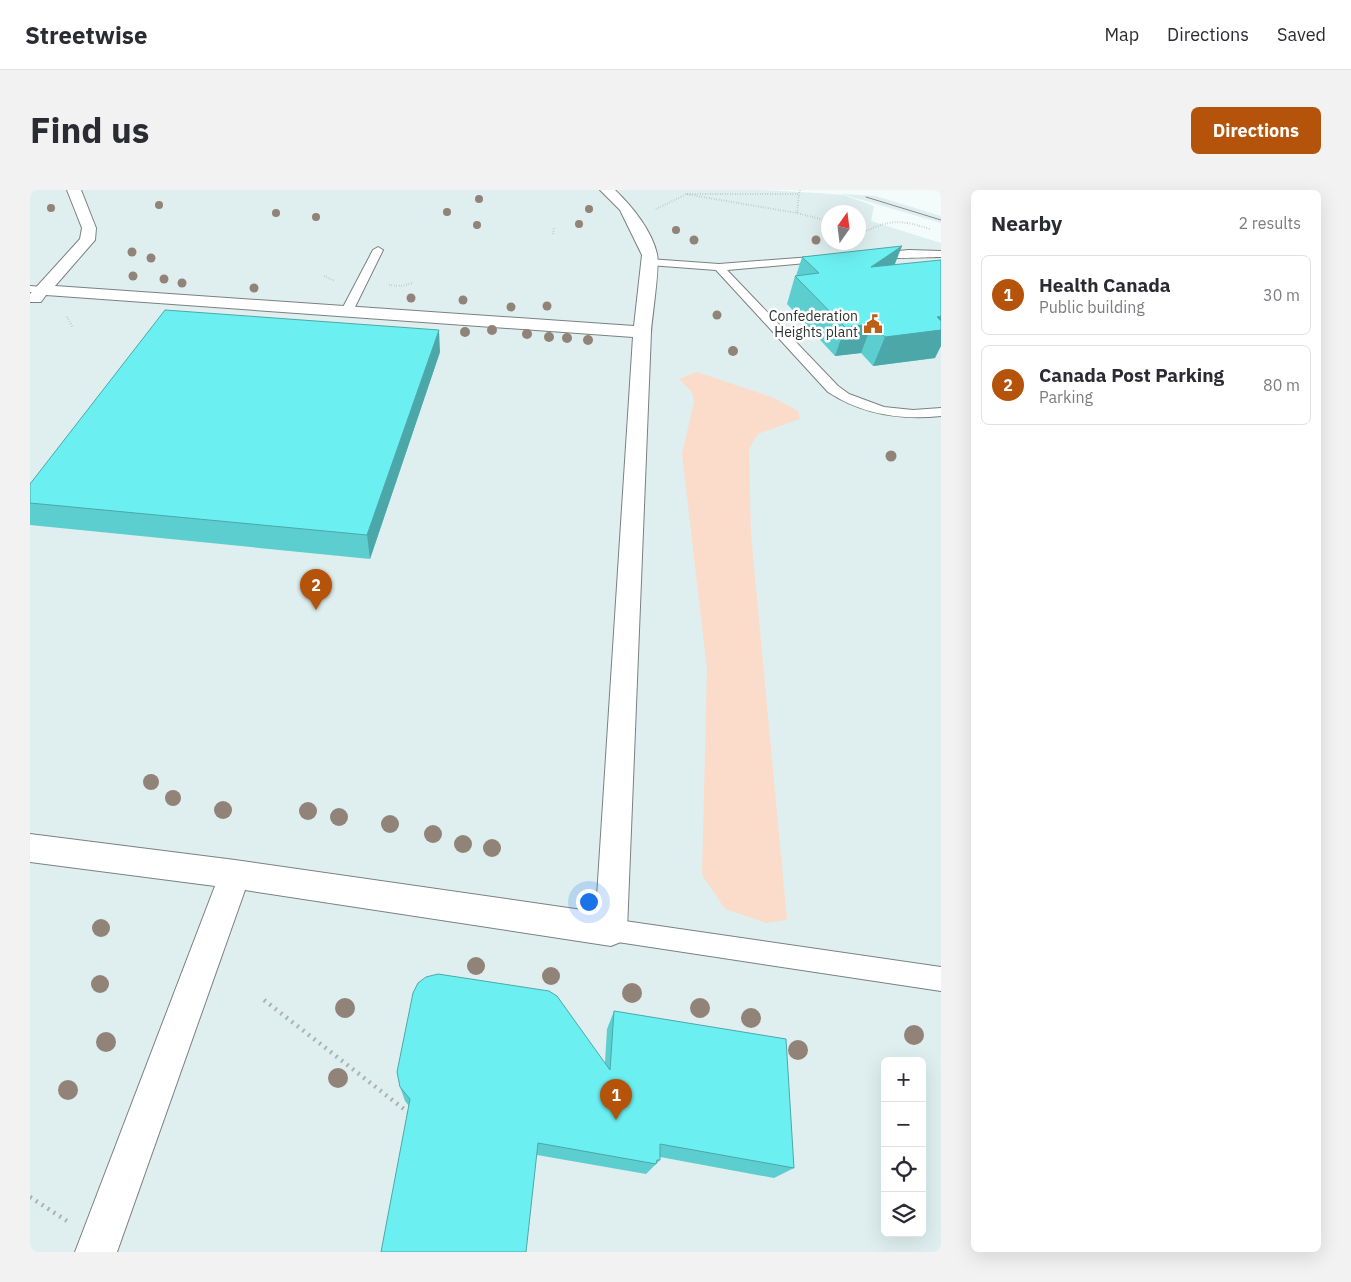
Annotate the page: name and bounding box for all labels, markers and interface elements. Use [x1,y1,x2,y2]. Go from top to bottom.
text: Streetwise [25,19,147,51]
text: Map [1104,23,1139,46]
text: Directions [1167,23,1249,46]
text: Saved [1277,23,1326,46]
text: Find us [30,107,149,153]
button: Directions [1191,107,1321,154]
north arrow [821,205,866,250]
text: Nearby [991,209,1062,237]
text: 2 results [1238,213,1301,233]
text: Health Canada [1039,273,1171,297]
text: 1 [1003,285,1013,305]
text: 30 m [1263,285,1300,305]
text: Public building [1039,297,1145,317]
place label: Confederation Heights plant [769,307,858,341]
public building icon: Confederation Heights plant [862,313,884,335]
text: Canada Post Parking [1039,363,1224,387]
text: 2 [1003,375,1013,395]
text: 80 m [1263,375,1300,395]
text: Parking [1039,387,1093,407]
pin: 2 [300,569,332,610]
your location [576,889,602,915]
map controls [881,1057,926,1237]
button: + [881,1057,926,1102]
pin: 1 [600,1079,632,1120]
button: − [881,1102,926,1147]
button: locate [881,1147,926,1192]
button: layers [881,1192,926,1237]

